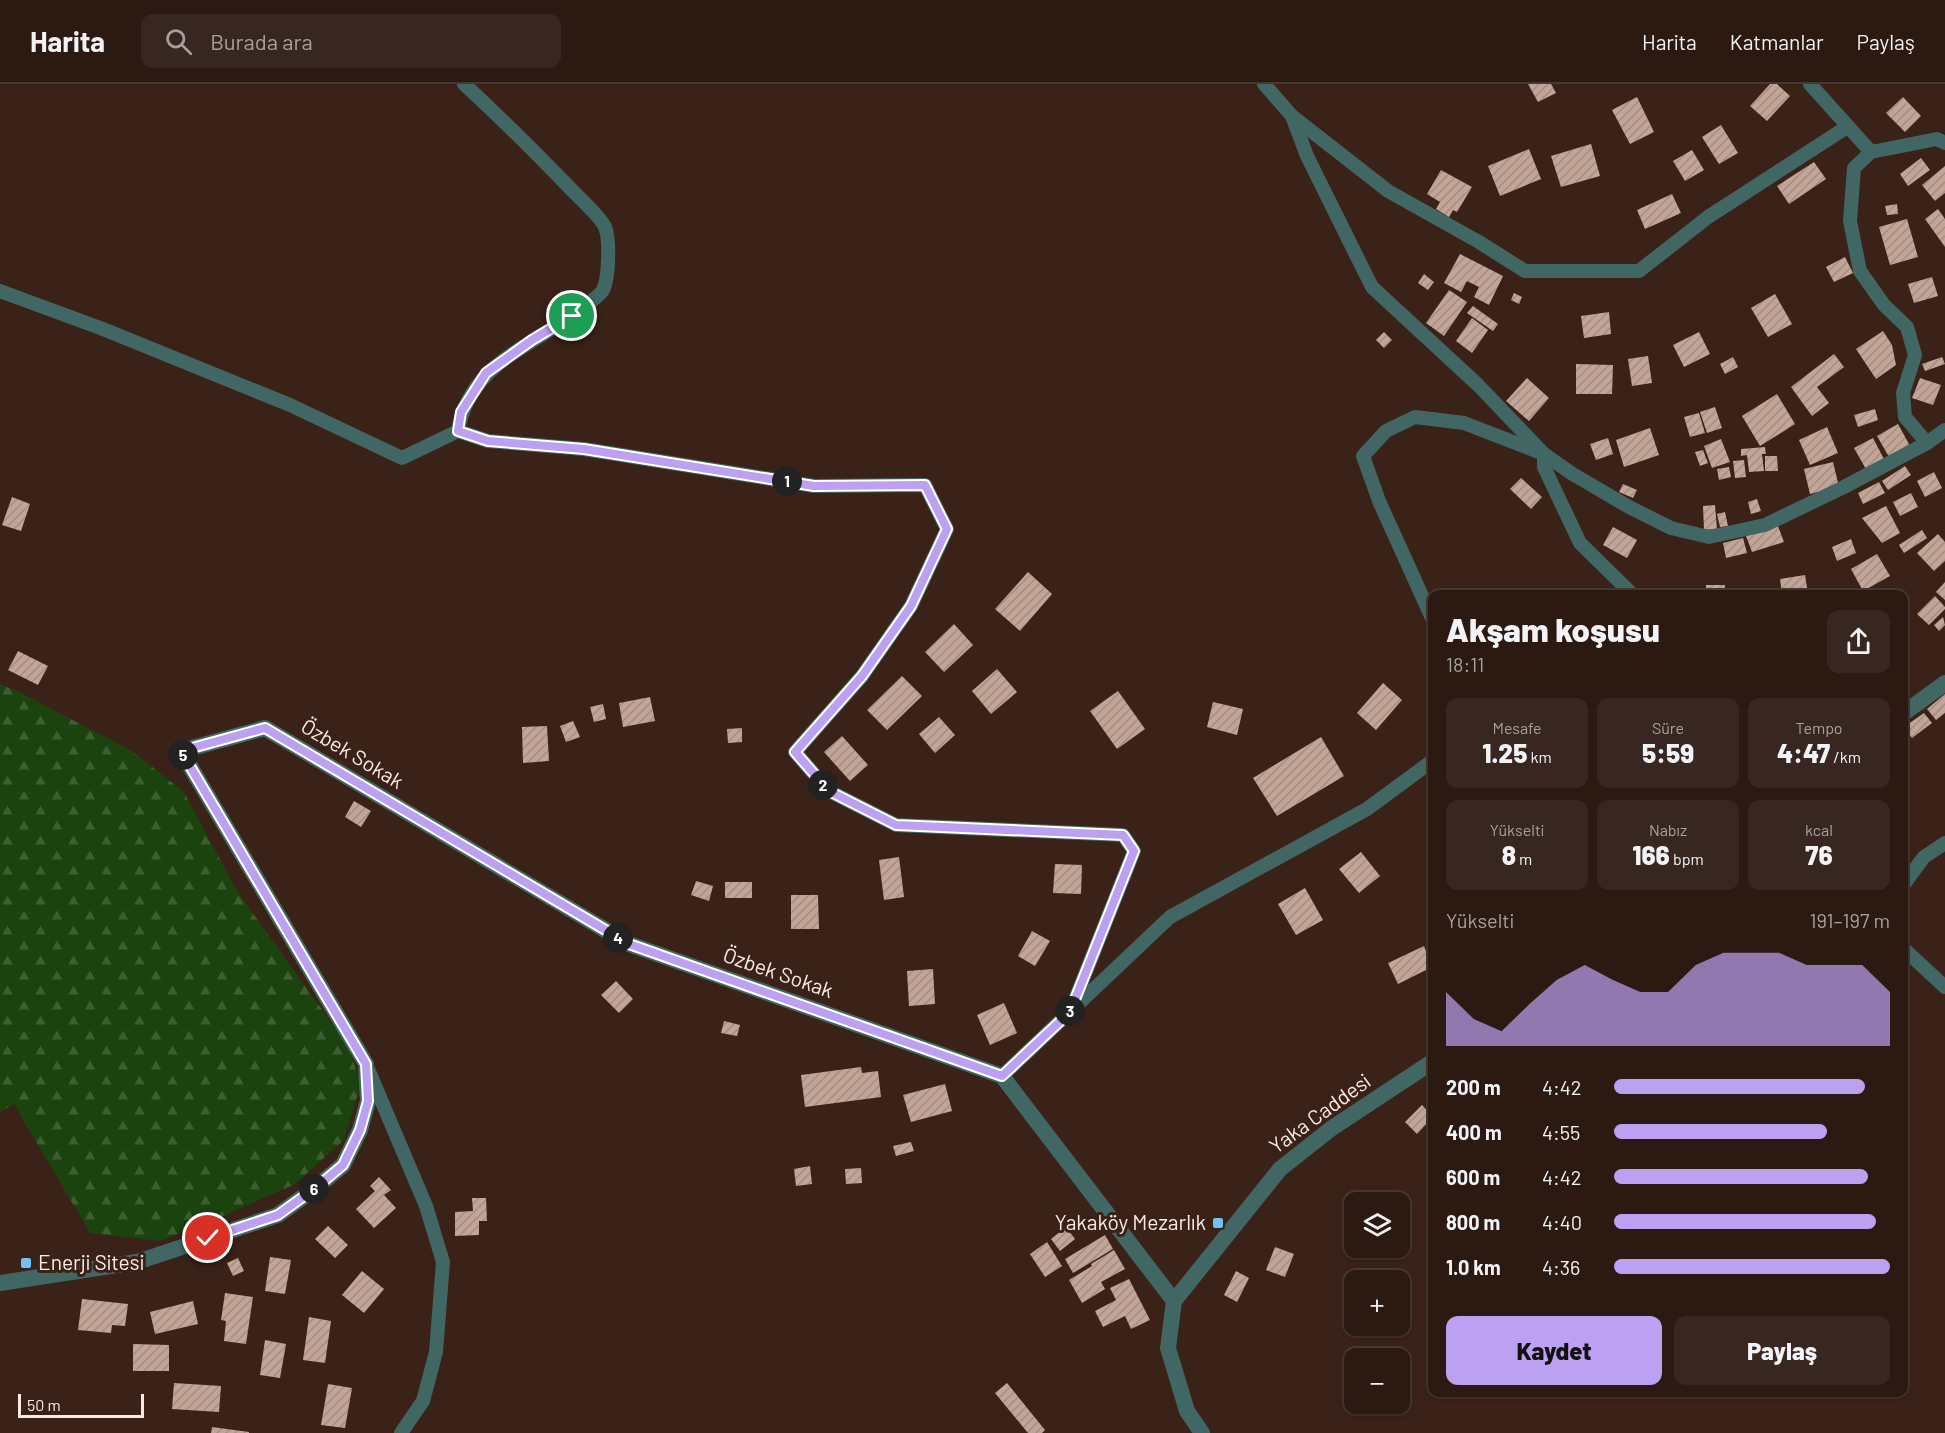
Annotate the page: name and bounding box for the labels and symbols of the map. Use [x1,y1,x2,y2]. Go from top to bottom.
pin [546,290,597,341]
pin: 1 [772,466,802,496]
street label: Özbek Sokak [297,712,408,793]
pin: 5 [168,740,198,770]
pin: 2 [808,770,838,800]
pin: 4 [603,923,633,953]
street label: Özbek Sokak [720,941,837,1002]
pin: 3 [1055,996,1085,1026]
street label: Yaka Caddesi [1264,1068,1375,1158]
pin: 6 [299,1174,329,1204]
place label: Yakaköy Mezarlık [1055,1209,1206,1234]
pin [182,1212,233,1263]
marker: Yakaköy Mezarlık [1211,1216,1225,1230]
place label: Enerji Sitesi [38,1249,144,1274]
marker: Enerji Sitesi [19,1256,33,1270]
scale bar [18,1391,144,1418]

